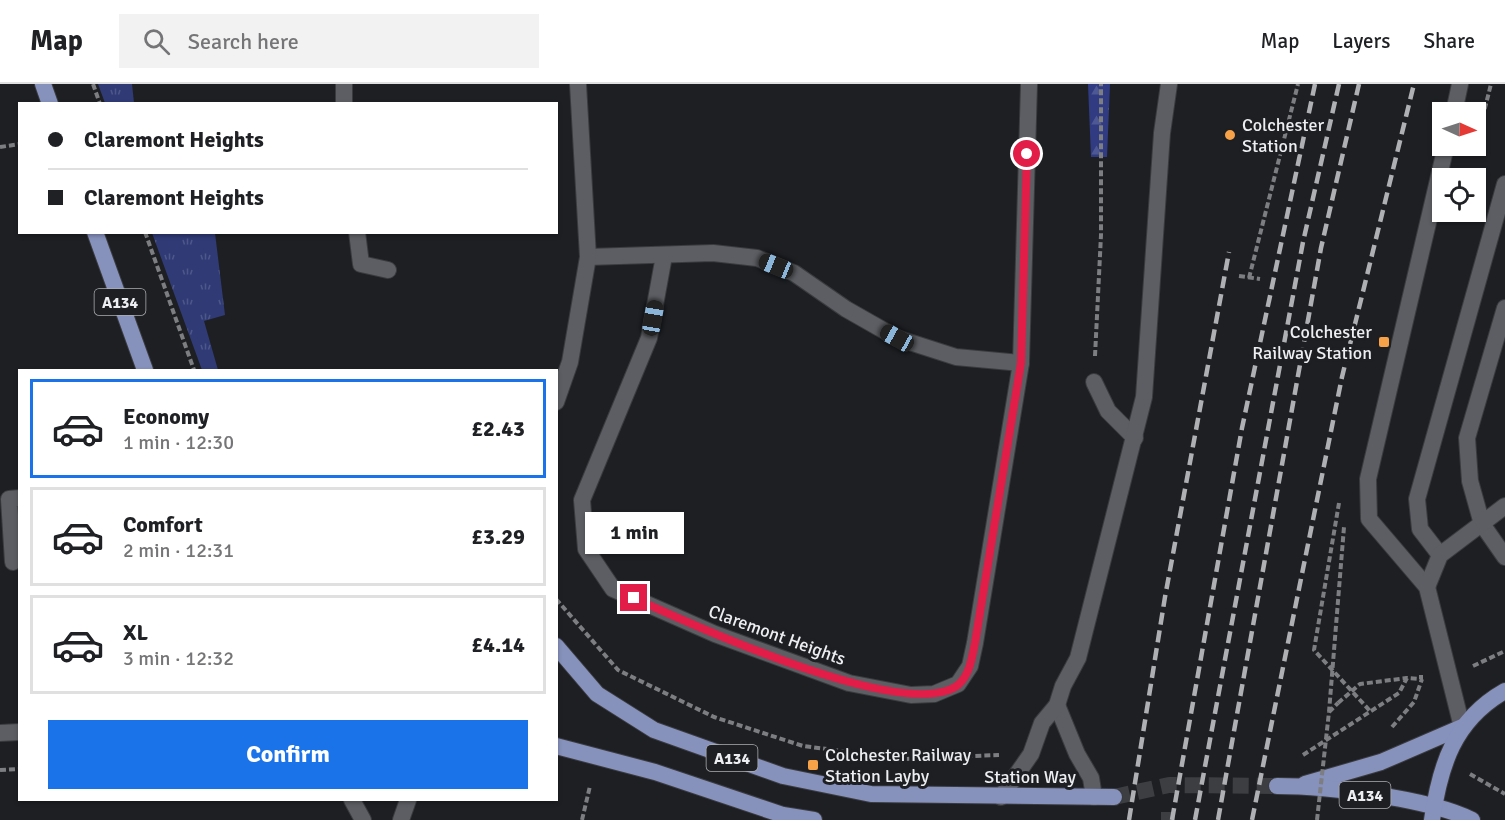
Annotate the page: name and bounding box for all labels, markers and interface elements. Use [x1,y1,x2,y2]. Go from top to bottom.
search box [119,14,539,68]
text: Map [30,24,83,58]
icon: search [140,25,173,58]
text: Search here [188,28,299,55]
text: Map [1261,28,1299,54]
text: Layers [1332,28,1390,54]
text: Share [1423,28,1475,54]
north arrow [1432,102,1486,156]
map controls [1432,102,1486,222]
place label: Colchester Station [1242,114,1325,157]
text: Claremont Heights [84,126,264,153]
marker: Colchester Station [1223,128,1237,142]
route start [1013,140,1040,167]
button: locate [1432,168,1486,222]
text: Claremont Heights [84,184,264,211]
car [756,251,796,281]
road number: A134 [94,289,146,315]
car [641,299,665,337]
car [877,321,917,355]
place label: Colchester Railway Station [1252,321,1372,364]
marker: Colchester Railway Station [1377,335,1391,349]
icon: car [51,402,105,456]
text: Economy [123,403,209,430]
text: £2.43 [471,415,525,442]
text: 1 min · 12:30 [123,430,234,455]
icon: car [51,510,105,564]
text: Comfort [123,511,203,538]
callout: 1 min [584,511,684,553]
text: 1 min [610,520,659,545]
text: £3.29 [471,523,525,550]
text: 2 min · 12:31 [123,538,234,563]
route end [620,584,647,611]
street label: Claremont Heights [706,600,848,670]
icon: car [51,618,105,672]
text: XL [123,619,148,646]
text: £4.14 [471,631,525,658]
text: 3 min · 12:32 [123,646,234,671]
button: Confirm [48,720,528,789]
place label: Colchester Railway Station Layby [825,744,972,787]
road number: A134 [706,745,758,771]
marker: Colchester Railway Station Layby [806,758,820,772]
street label: Station Way [984,766,1076,788]
road number: A134 [1340,782,1390,808]

